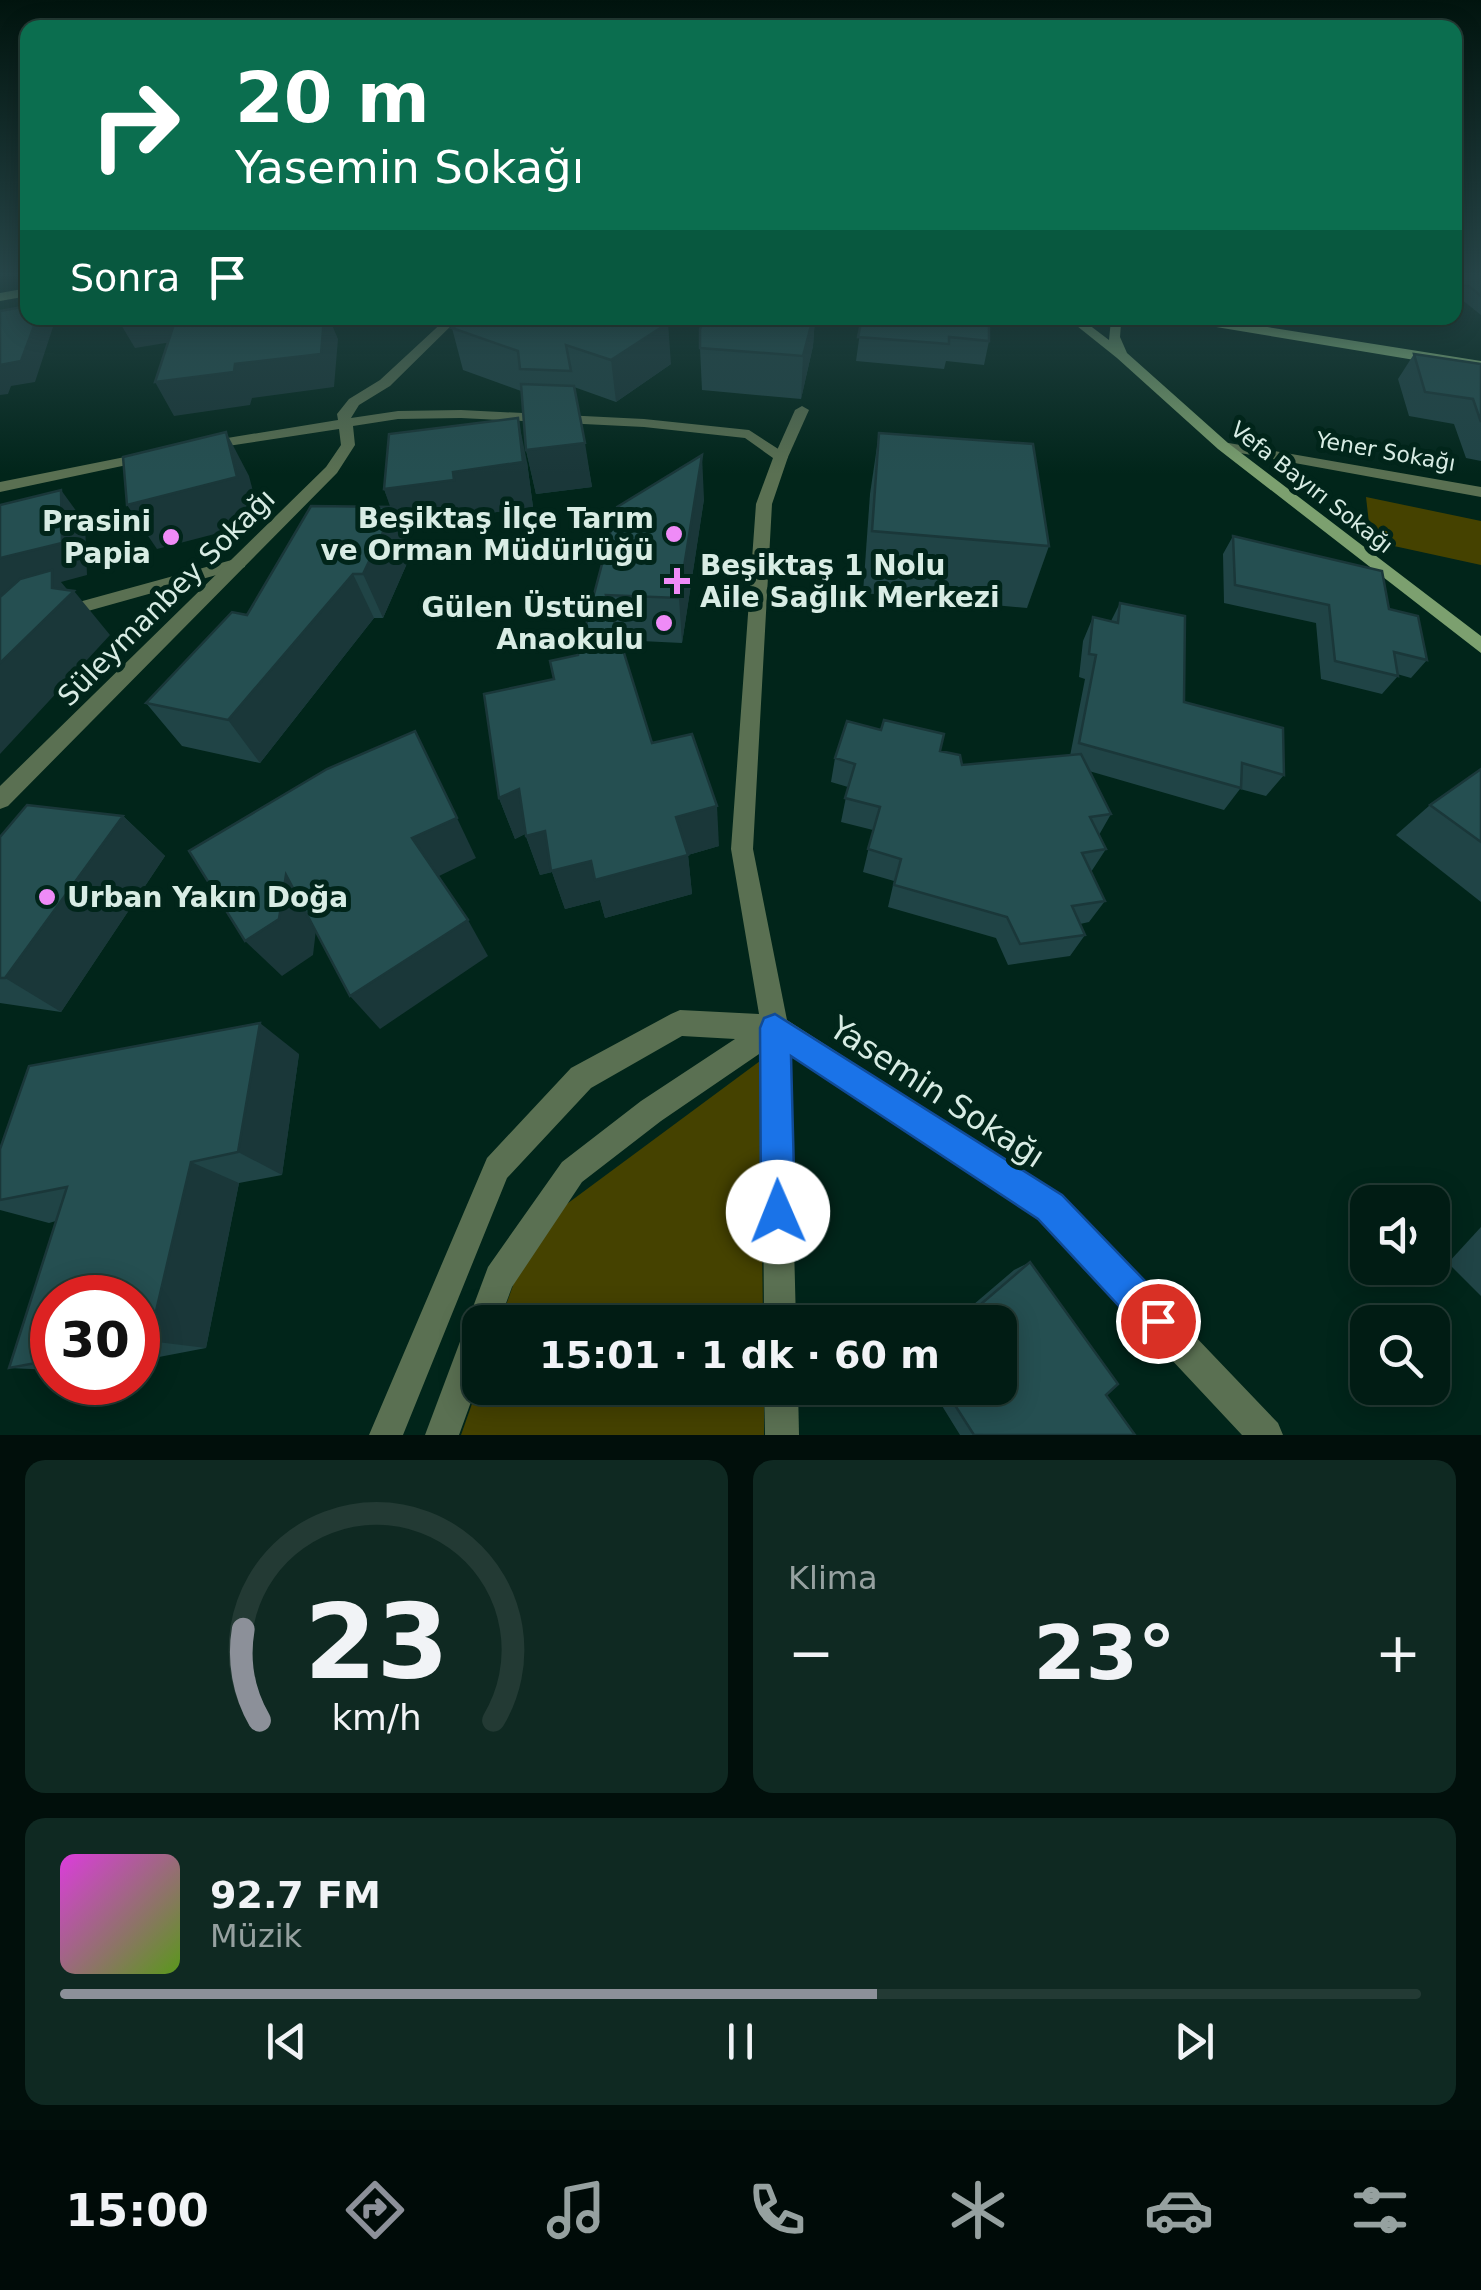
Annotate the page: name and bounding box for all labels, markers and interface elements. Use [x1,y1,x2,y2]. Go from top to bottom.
text: 20 m [235,57,430,139]
icon: right [70,60,200,190]
text: Yasemin Sokağı [235,141,584,194]
icon: arrive [200,250,255,305]
text: Sonra [70,256,180,300]
street label: Vefa Bayırı Sokağı [1226,417,1398,558]
street label: Yener Sokağı [1313,427,1457,476]
street label: Süleymanbey Sokağı [51,482,282,713]
place label: Beşiktaş İlçe Tarım ve Orman Müdürlüğü [321,501,654,567]
place label: Prasini Papia [42,505,151,570]
marker: Beşiktaş İlçe Tarım ve Orman Müdürlüğü [663,523,685,545]
marker: Prasini Papia [160,526,182,548]
place label: Beşiktaş 1 Nolu Aile Sağlık Merkezi [700,549,1000,614]
marker: Beşiktaş 1 Nolu Aile Sağlık Merkezi [664,568,690,594]
place label: Gülen Üstünel Anaokulu [422,590,644,656]
marker: Gülen Üstünel Anaokulu [653,612,675,634]
place label: Urban Yakın Doğa [67,881,348,914]
marker: Urban Yakın Doğa [36,886,58,908]
street label: Yasemin Sokağı [822,1008,1051,1176]
position arrow [726,1160,830,1264]
map controls [1350,1185,1450,1405]
button: sound [1350,1185,1450,1285]
speed limit sign: 30 [30,1275,160,1405]
pin [1116,1279,1201,1364]
icon: arrive [1131,1294,1186,1349]
button: search [1350,1305,1450,1405]
text: 15:01 · 1 dk · 60 m [539,1333,940,1377]
text: Klima [788,1559,878,1597]
text: 23 [304,1581,449,1703]
text: 23° [1034,1609,1175,1697]
text: − [788,1621,834,1685]
text: + [1375,1621,1421,1685]
text: km/h [331,1697,422,1738]
text: 92.7 FM [210,1873,381,1917]
text: Müzik [210,1917,302,1955]
icon: previous [259,2014,314,2069]
icon: pause [713,2014,768,2069]
icon: next [1167,2014,1222,2069]
icon: directions [340,2175,410,2245]
icon: music [541,2175,611,2245]
icon: phone [742,2175,812,2245]
icon: climate [943,2175,1013,2245]
icon: car [1144,2175,1214,2245]
icon: filters [1345,2175,1415,2245]
text: 15:00 [66,2184,209,2237]

